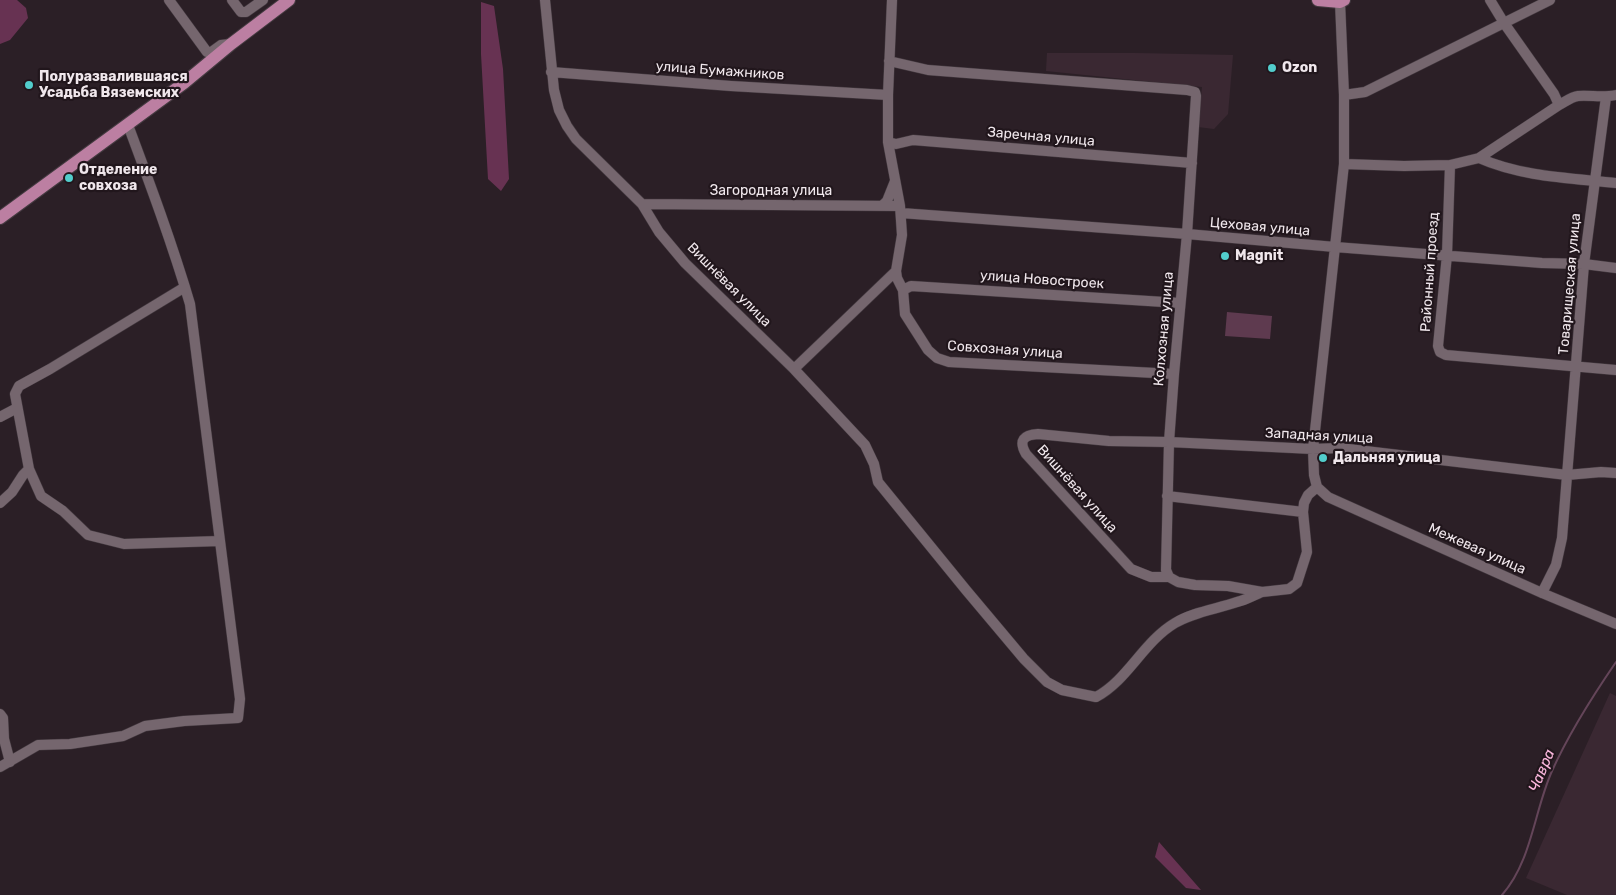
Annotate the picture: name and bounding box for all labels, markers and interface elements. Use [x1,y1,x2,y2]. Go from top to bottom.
street label: улица Бумажников [655,58,785,84]
place label: Ozon [1282,60,1317,76]
marker: Ozon [1266,62,1278,74]
place label: Полуразвалившаяся Усадьба Вяземских [39,69,188,102]
marker: Полуразвалившаяся Усадьба Вяземских [23,79,35,91]
street label: Заречная улица [987,124,1095,150]
place label: Отделение совхоза [79,162,157,194]
marker: Отделение совхоза [63,172,75,184]
street label: Загородная улица [710,183,832,199]
street label: Районный проезд [1417,211,1443,333]
street label: Товарищеская улица [1555,212,1585,356]
street label: Цеховая улица [1209,214,1311,240]
street label: Вишнёвая улица [683,239,775,331]
place label: Magnit [1235,248,1283,264]
marker: Magnit [1219,250,1231,262]
street label: улица Новостроек [979,267,1105,293]
street label: Колхозная улица [1151,271,1177,387]
street label: Совхозная улица [947,338,1063,362]
street label: Западная улица [1264,425,1374,447]
street label: Вишнёвая улица [1033,442,1121,536]
place label: Дальняя улица [1333,450,1441,466]
marker: Дальняя улица [1317,452,1329,464]
street label: Межевая улица [1426,520,1528,578]
water label: Чавра [1525,747,1559,795]

